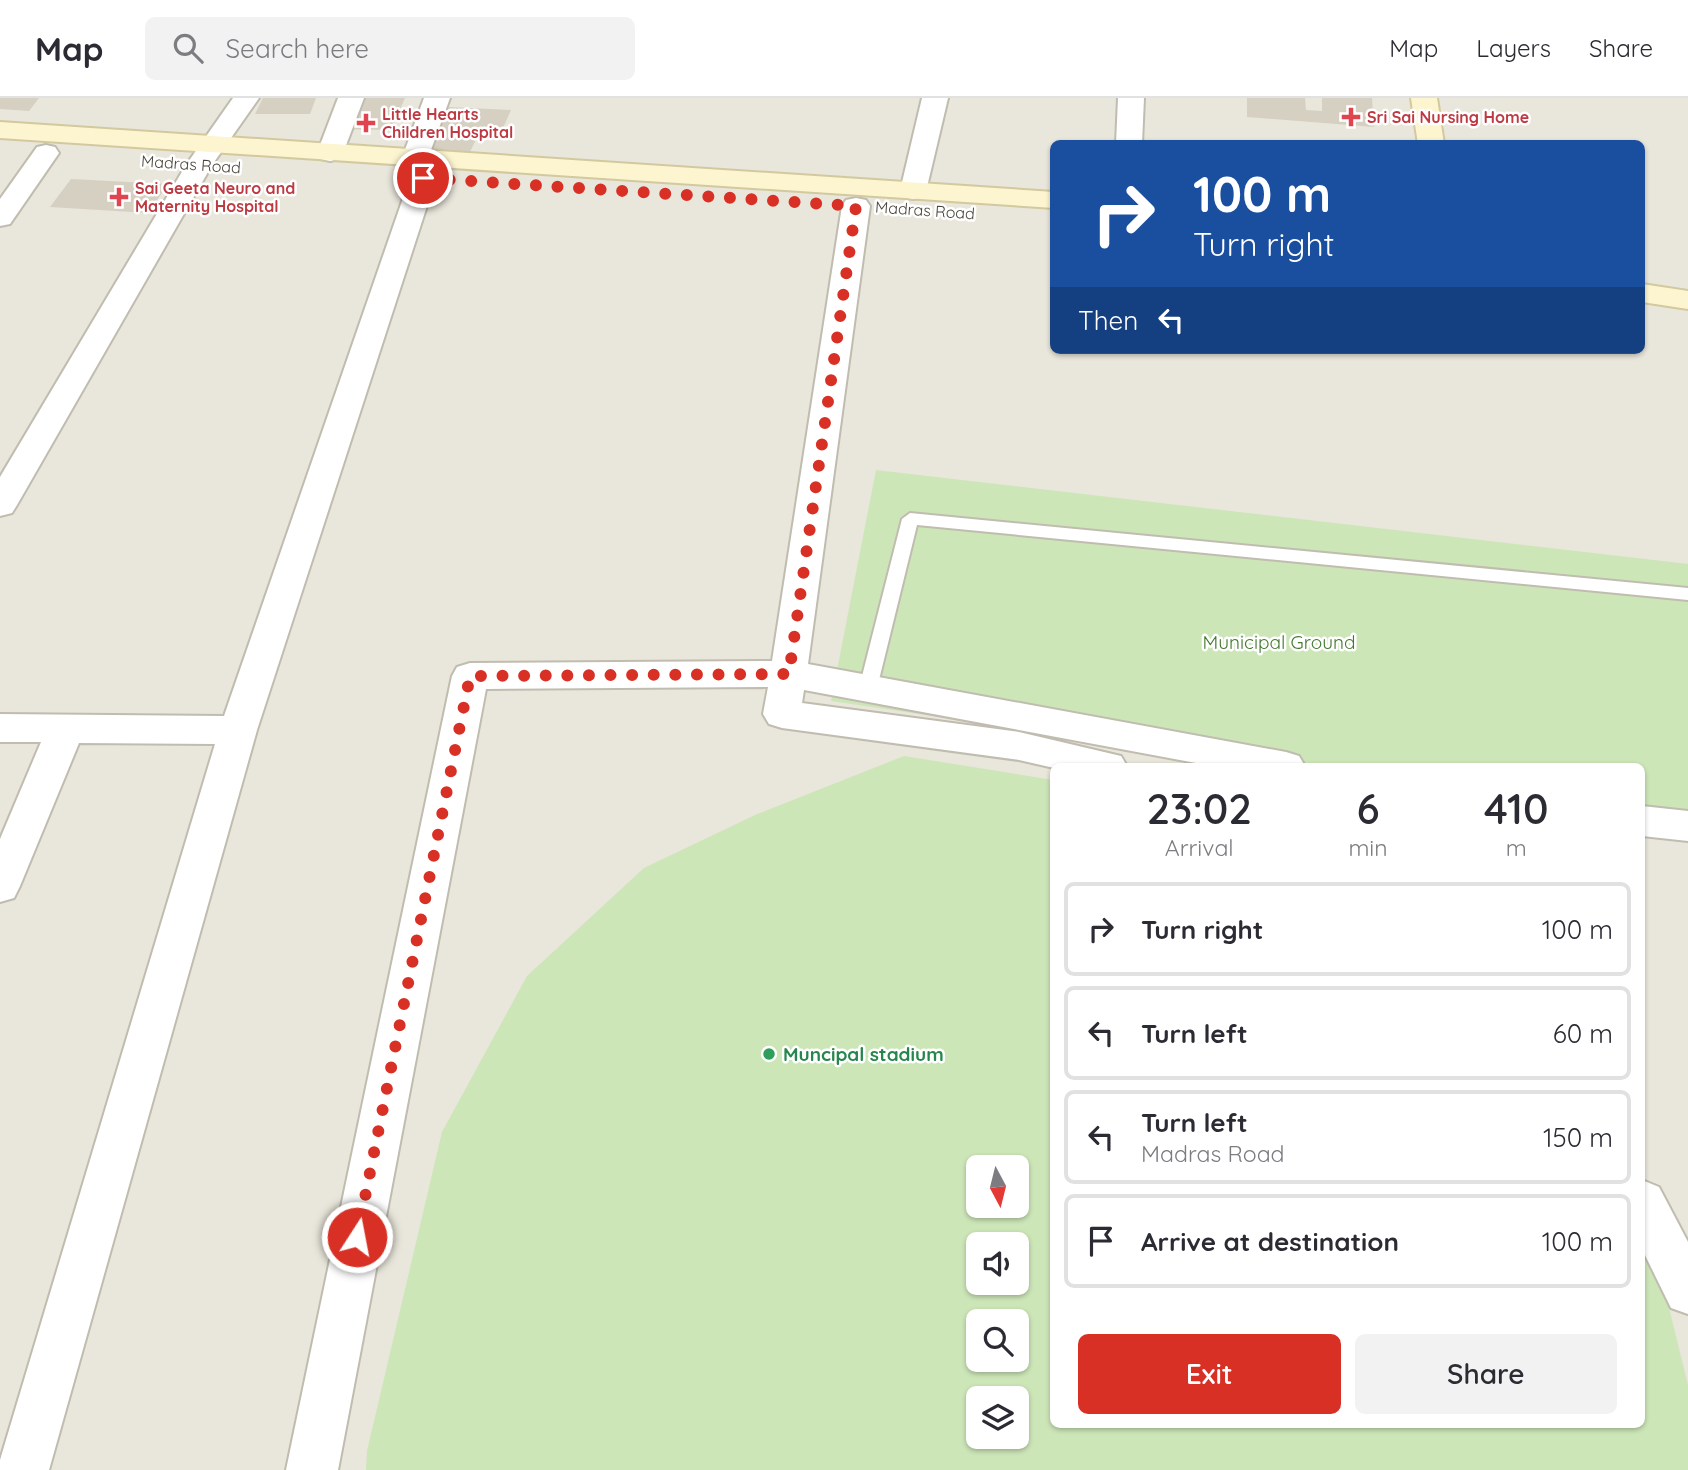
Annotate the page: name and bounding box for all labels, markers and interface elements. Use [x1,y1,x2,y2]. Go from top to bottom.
search box [145,17,635,80]
text: Map [35,28,103,69]
icon: search [169,29,207,67]
text: Search here [225,32,369,65]
text: Map [1389,33,1438,63]
text: Layers [1476,33,1551,63]
text: Share [1589,33,1653,63]
place label: Little Hearts Children Hospital [382,104,513,142]
marker: Sri Sai Nursing Home [1341,107,1361,127]
place label: Sri Sai Nursing Home [1367,107,1529,127]
marker: Little Hearts Children Hospital [356,113,376,133]
pin [393,148,453,208]
street label: Madras Road [140,151,242,177]
icon: arrive [404,159,442,197]
text: 100 m [1193,163,1331,224]
icon: right [1078,168,1169,259]
place label: Sai Geeta Neuro and Maternity Hospital [135,178,295,216]
marker: Sai Geeta Neuro and Maternity Hospital [109,187,129,207]
street label: Madras Road [874,197,976,223]
text: Turn right [1193,224,1334,264]
icon: left [1152,301,1190,339]
text: Then [1078,304,1138,337]
park label: Municipal Ground [1203,630,1355,654]
text: 23:02 [1146,782,1252,835]
text: 6 [1356,782,1380,835]
text: 410 [1484,782,1549,835]
text: Arrival [1165,833,1234,862]
text: min [1348,833,1388,862]
text: m [1506,833,1527,862]
icon: right [1082,910,1120,948]
text: Turn right [1141,913,1263,946]
text: 100 m [1542,913,1613,946]
icon: left [1082,1014,1120,1052]
text: Turn left [1141,1017,1248,1050]
text: 60 m [1553,1017,1613,1050]
place label: Muncipal stadium [783,1042,944,1066]
marker: Muncipal stadium [761,1046,777,1062]
text: Turn left [1141,1106,1248,1139]
icon: left [1082,1118,1120,1156]
text: 150 m [1543,1121,1613,1154]
text: Madras Road [1141,1139,1285,1168]
north arrow [966,1155,1029,1218]
map controls [966,1155,1029,1449]
position arrow [320,1200,394,1274]
icon: arrive [1082,1222,1120,1260]
text: Arrive at destination [1141,1225,1399,1258]
text: 100 m [1542,1225,1613,1258]
button: sound [966,1232,1029,1295]
button: search [966,1309,1029,1372]
button: Exit [1078,1334,1341,1414]
button: Share [1355,1334,1617,1414]
button: layers [966,1386,1029,1449]

